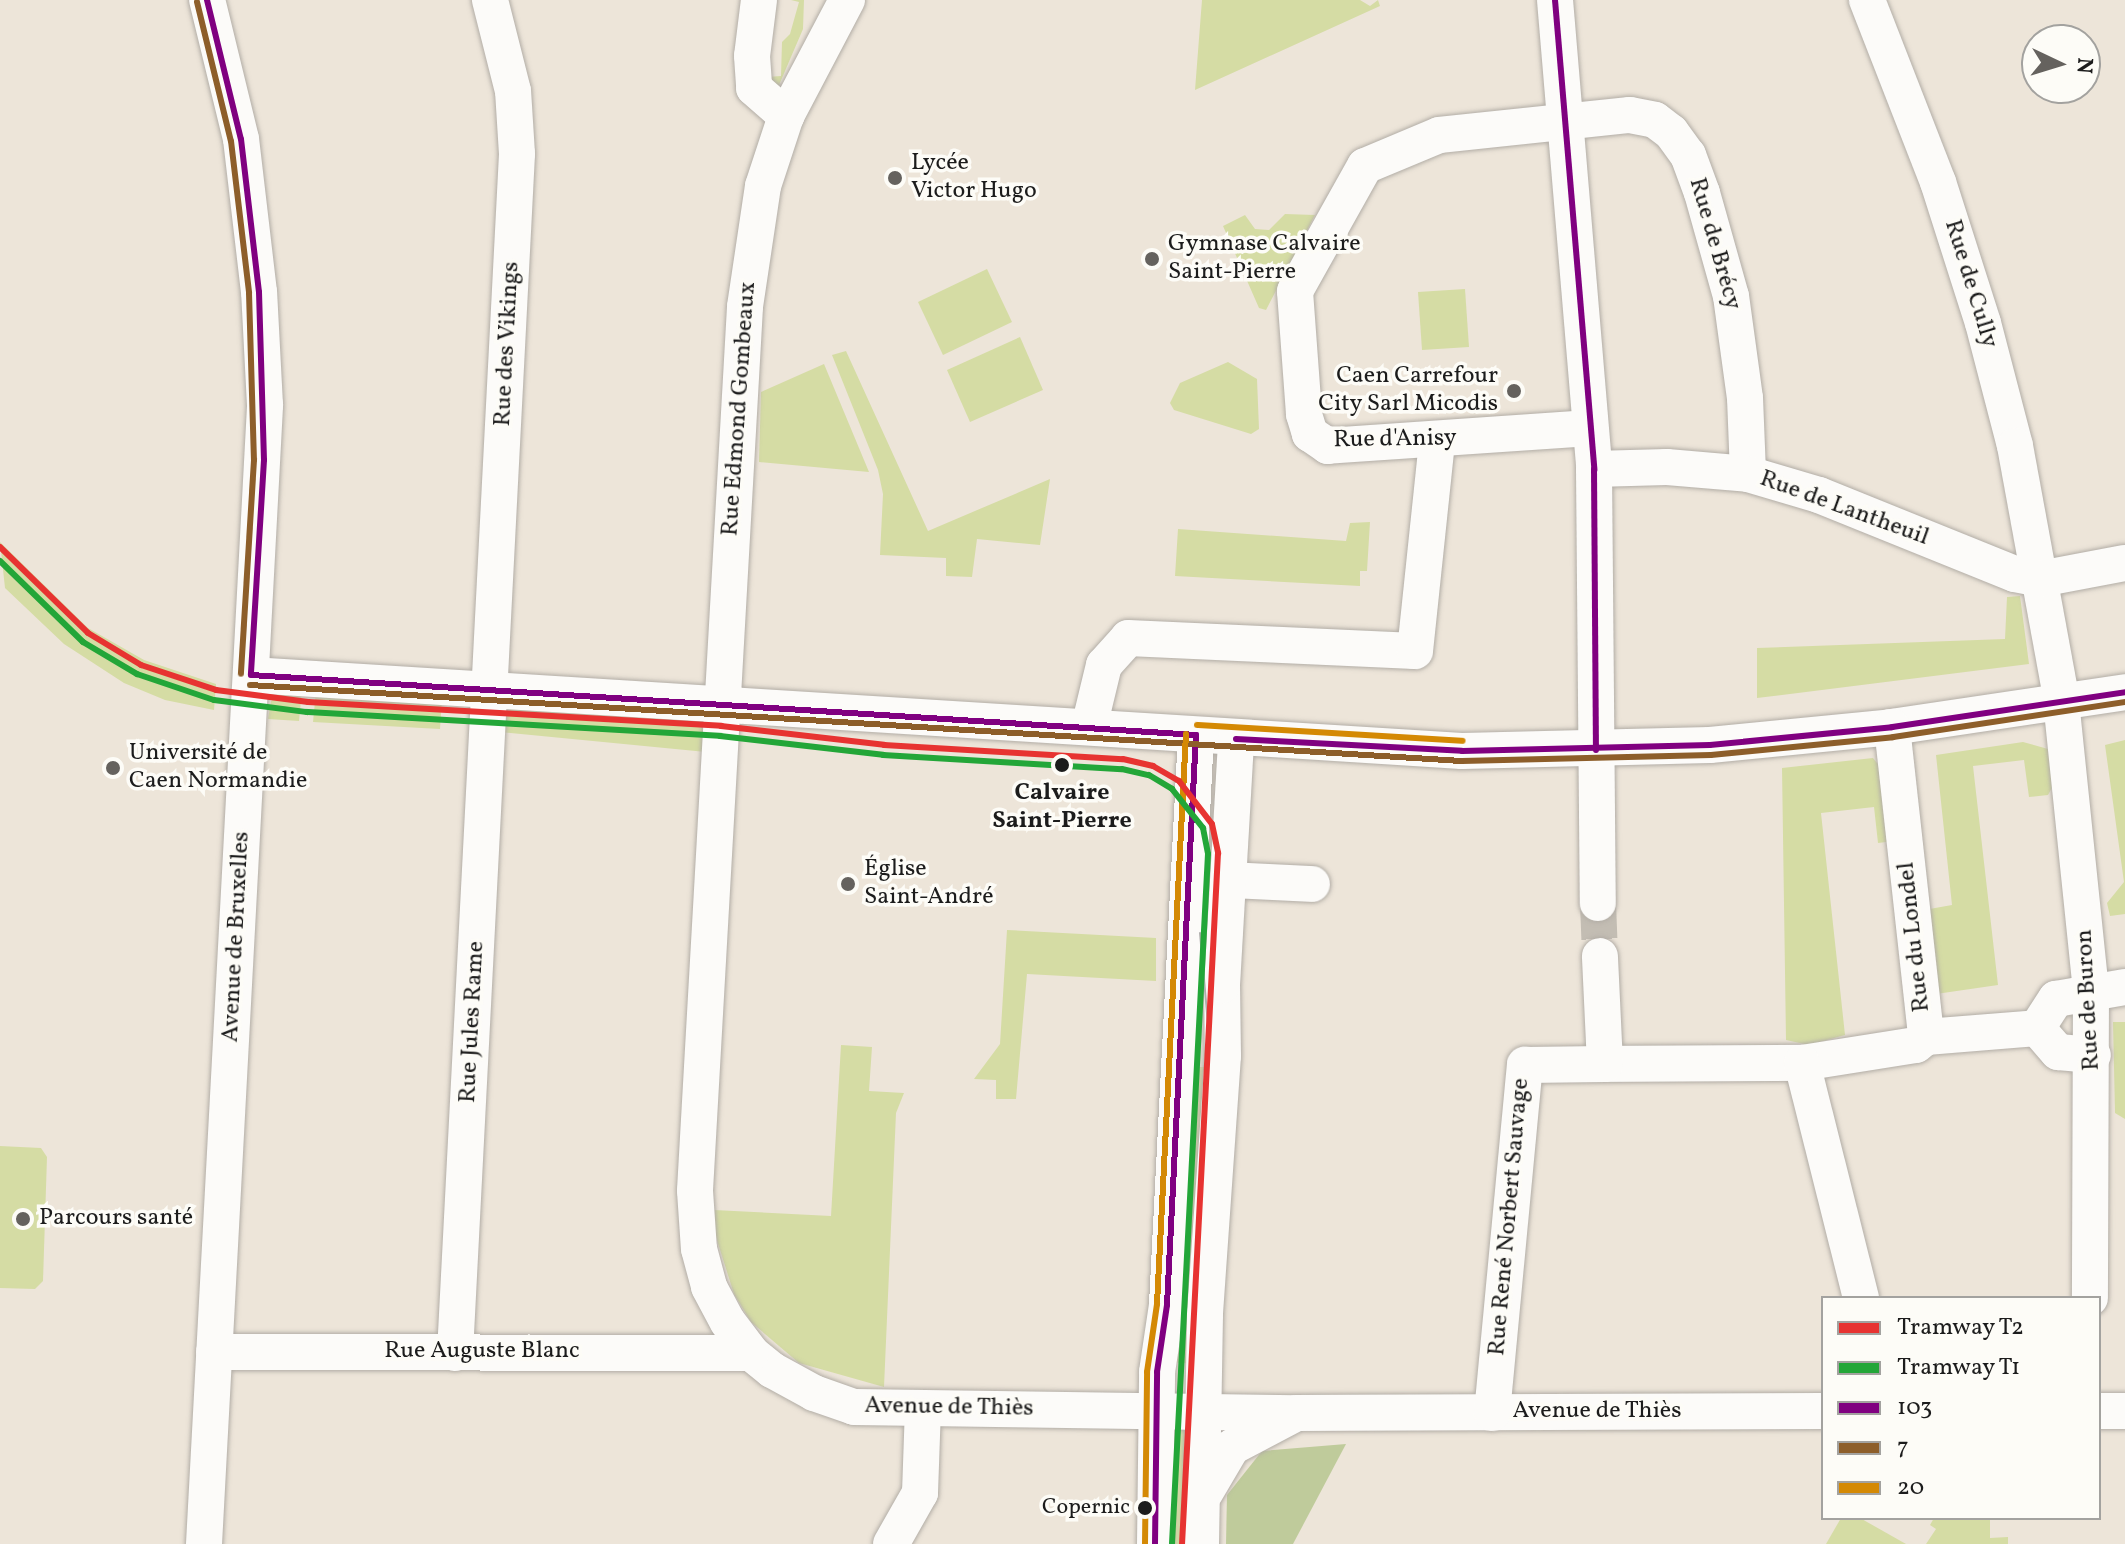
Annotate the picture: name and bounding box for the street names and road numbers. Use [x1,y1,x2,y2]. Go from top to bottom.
street label: Rue de Brécy [1681,175,1747,313]
street label: Rue de Cully [1937,216,2003,352]
street label: Rue des Vikings [489,260,527,428]
street label: Rue Edmond Gombeaux [717,281,763,537]
street label: Rue d'Anisy [1333,425,1457,455]
street label: Rue de Lantheuil [1756,465,1932,553]
street label: Avenue de Bruxelles [217,831,257,1043]
street label: Rue du Londel [1893,861,1937,1013]
street label: Rue de Buron [2071,929,2107,1071]
street label: Rue Jules Rame [454,940,492,1104]
street label: Rue René Norbert Sauvage [1484,1077,1536,1357]
street label: Rue Auguste Blanc [384,1338,580,1366]
street label: Avenue de Thiès [864,1392,1034,1424]
street label: Avenue de Thiès [1512,1398,1682,1426]

